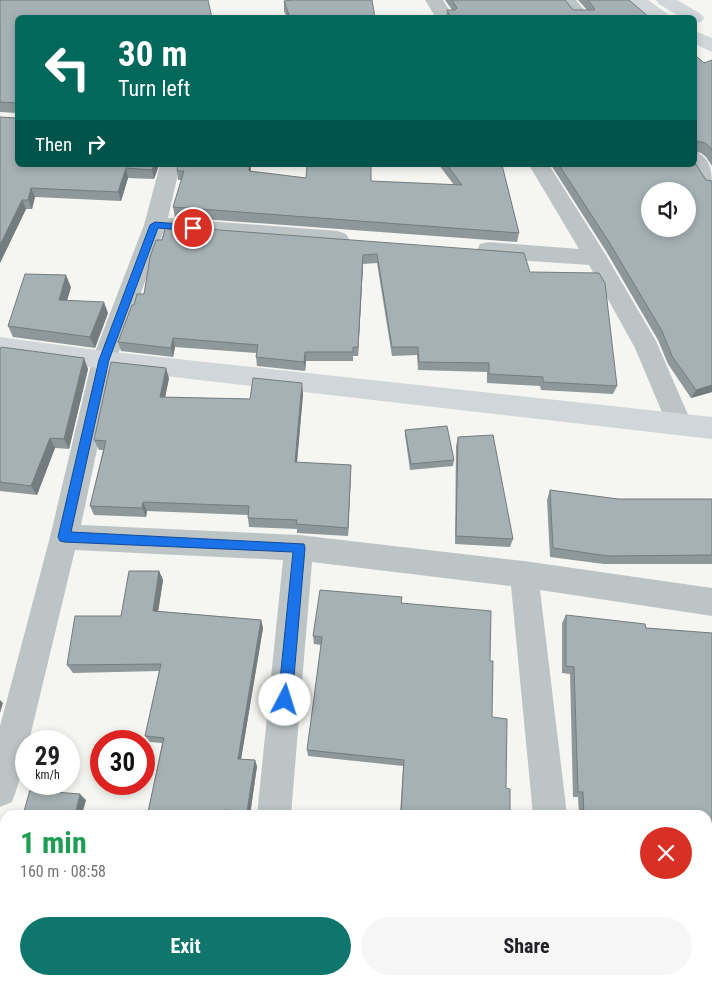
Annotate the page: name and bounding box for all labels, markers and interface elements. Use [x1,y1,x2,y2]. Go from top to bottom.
text: 30 m [118,34,187,75]
icon: left [35,35,100,100]
text: Turn left [118,76,190,101]
icon: right [82,130,110,158]
text: Then [35,133,72,156]
map controls [641,182,696,237]
button: sound [641,182,696,237]
pin [172,207,214,249]
icon: arrive [179,214,207,242]
position arrow [258,673,310,725]
speed limit sign: 30 [90,730,155,795]
text: 29 [35,742,60,771]
text: km/h [35,768,60,782]
text: 1 min [20,825,87,860]
button: close [640,827,692,879]
text: 160 m · 08:58 [20,862,106,881]
button: Exit [20,917,351,975]
button: Share [361,917,692,975]

